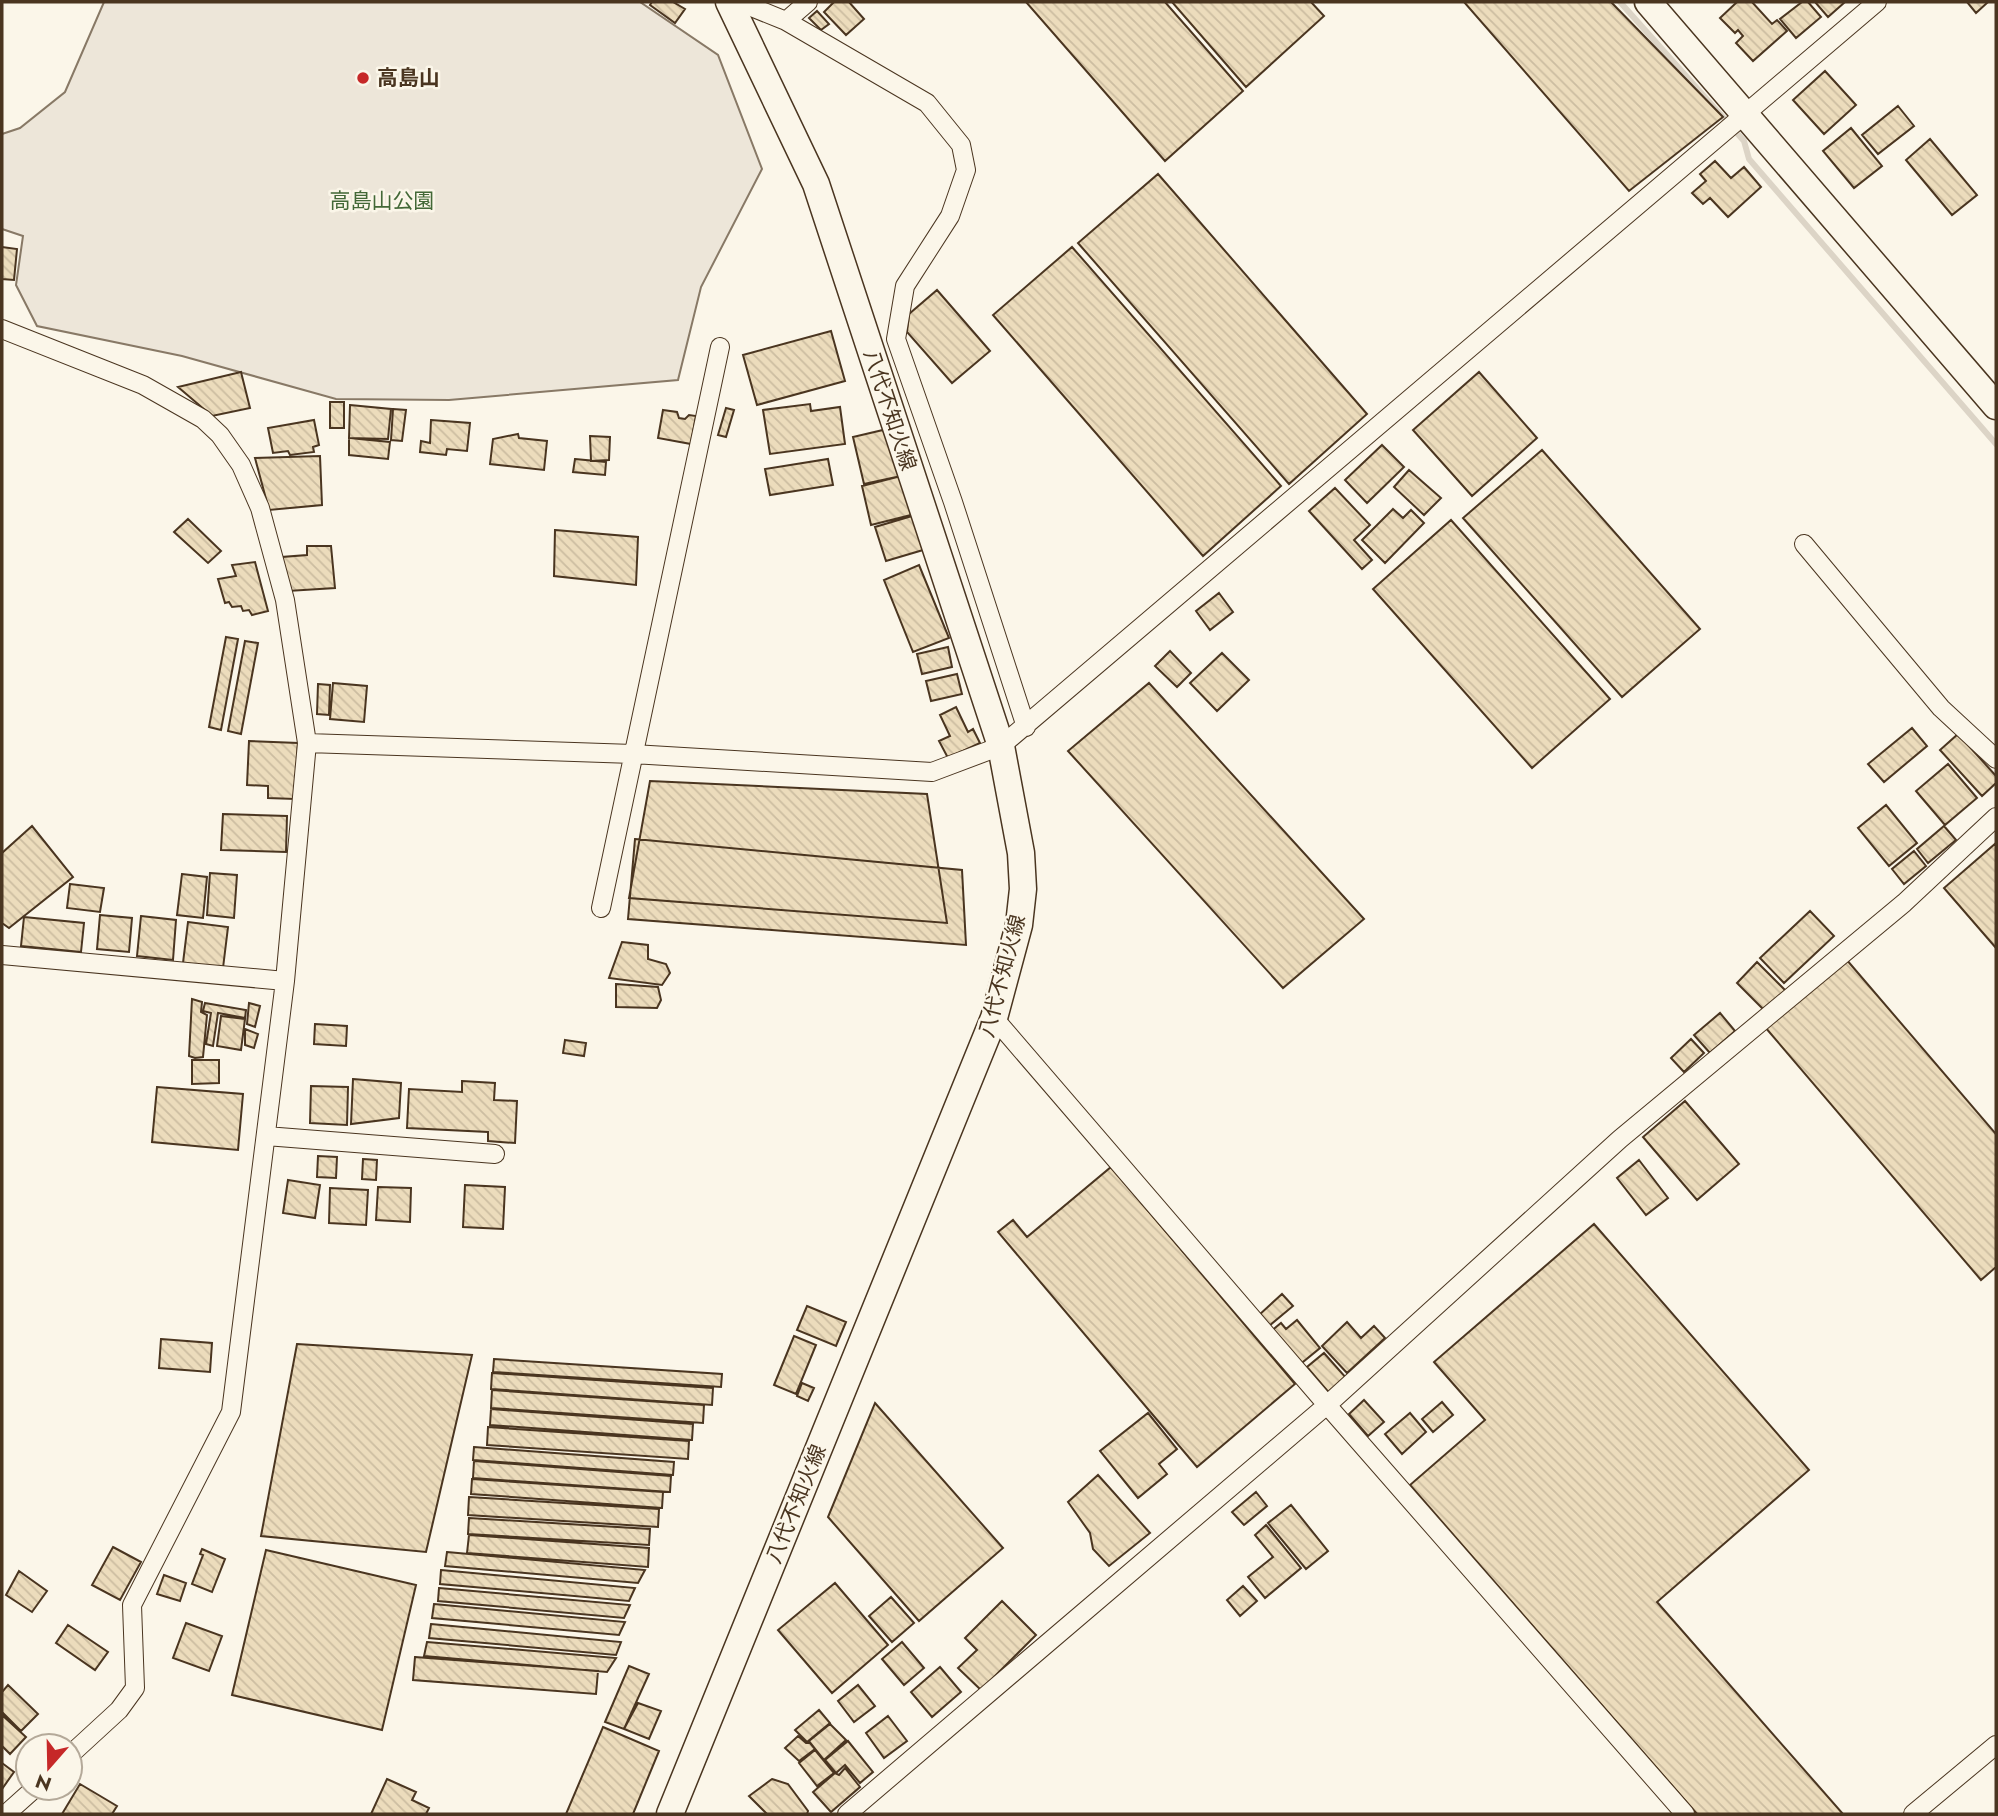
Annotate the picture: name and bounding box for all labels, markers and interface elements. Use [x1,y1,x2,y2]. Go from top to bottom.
place label: 高島山 [377,63,440,93]
marker: 高島山 [355,70,371,86]
park label: 高島山公園 [330,186,435,216]
street label: 八代不知火線 [856,345,924,475]
street label: 八代不知火線 [971,911,1033,1041]
street label: 八代不知火線 [758,1440,834,1568]
north arrow [14,1732,84,1802]
text: N [32,1767,55,1798]

